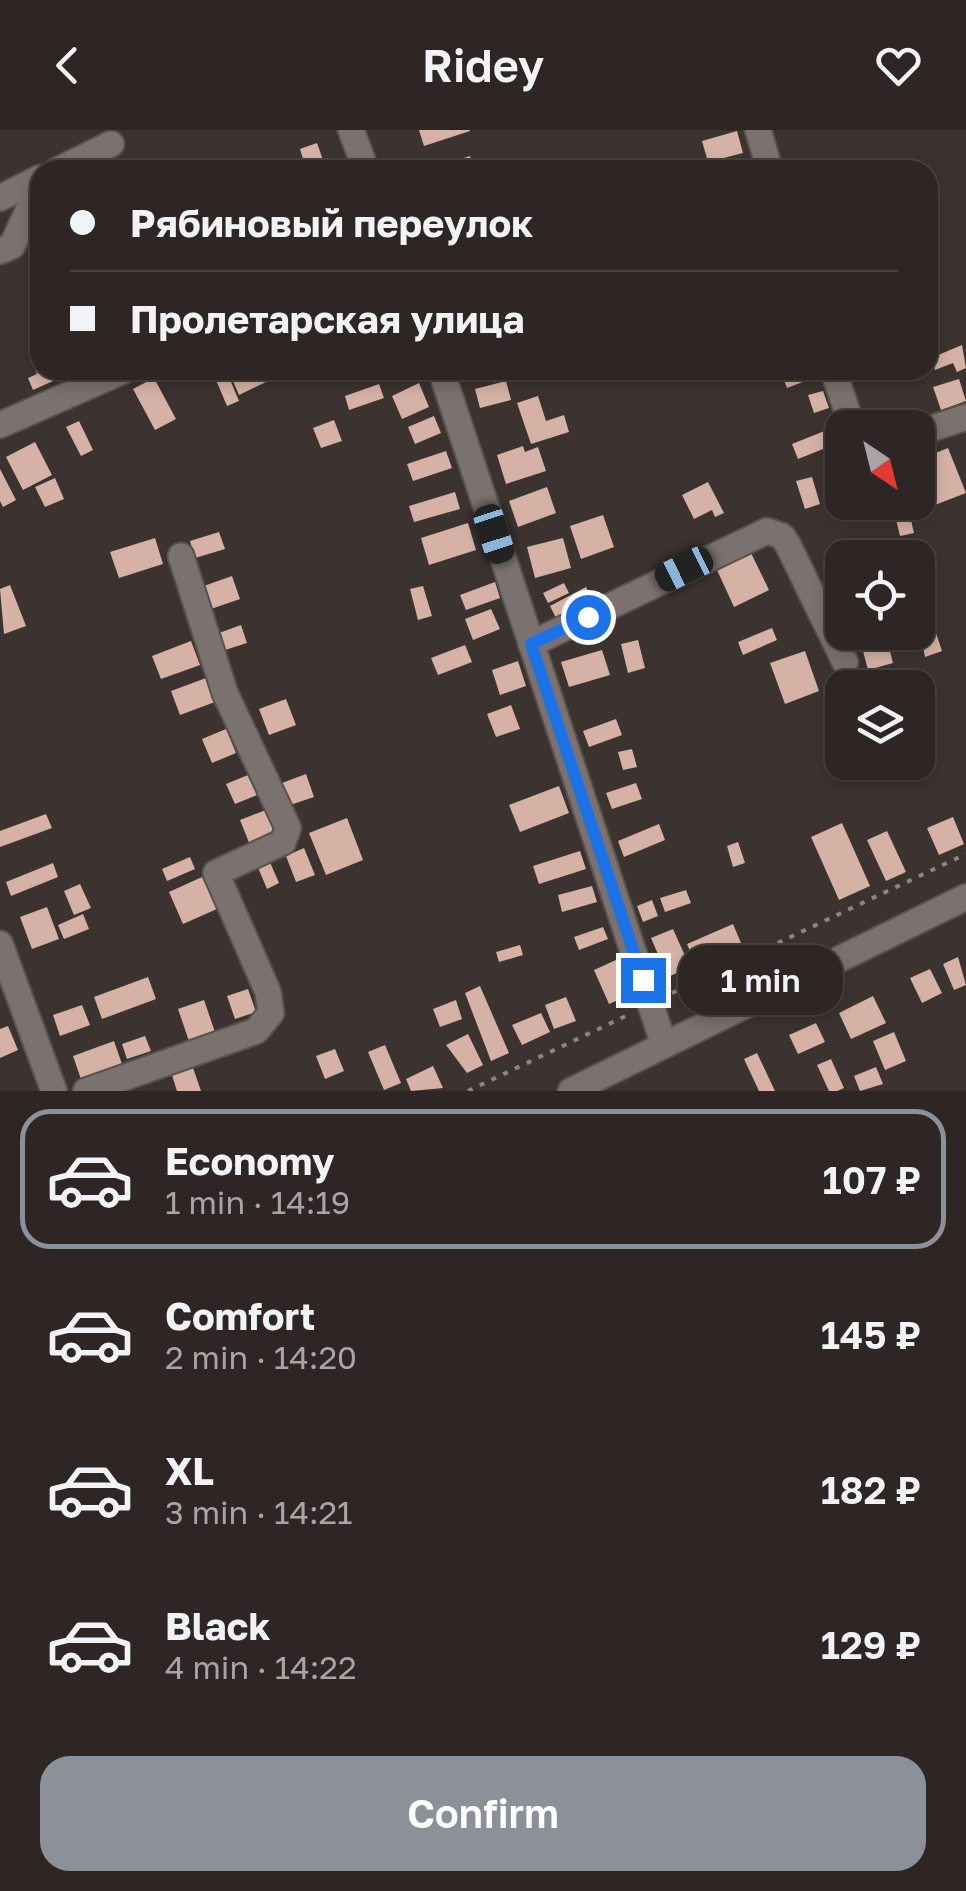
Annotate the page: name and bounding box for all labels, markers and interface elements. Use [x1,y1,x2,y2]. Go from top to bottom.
icon: back [40,38,95,93]
text: Ridey [422,38,544,92]
icon: heart [871,38,926,93]
text: Рябиновый переулок [130,200,533,245]
text: Пролетарская улица [130,296,525,341]
north arrow [825,410,935,520]
map controls [825,410,935,780]
car [470,501,518,567]
button: locate [825,540,935,650]
car [650,542,718,596]
route start [566,595,611,640]
button: layers [825,670,935,780]
callout: 1 min [678,945,843,1015]
route end [621,958,666,1003]
text: 1 min [720,961,801,999]
icon: car [45,1134,135,1224]
text: Economy [165,1138,334,1183]
text: 107 ₽ [823,1157,921,1202]
text: 1 min · 14:19 [165,1183,350,1221]
icon: car [45,1289,135,1379]
text: Comfort [165,1293,315,1338]
text: 145 ₽ [821,1312,921,1357]
text: 2 min · 14:20 [165,1338,357,1376]
icon: car [45,1444,135,1534]
text: XL [165,1448,214,1493]
text: 182 ₽ [821,1467,921,1512]
text: 3 min · 14:21 [165,1493,353,1531]
icon: car [45,1599,135,1689]
text: Black [165,1603,270,1648]
text: 129 ₽ [821,1622,921,1667]
text: 4 min · 14:22 [165,1648,356,1686]
button: Confirm [40,1756,926,1871]

